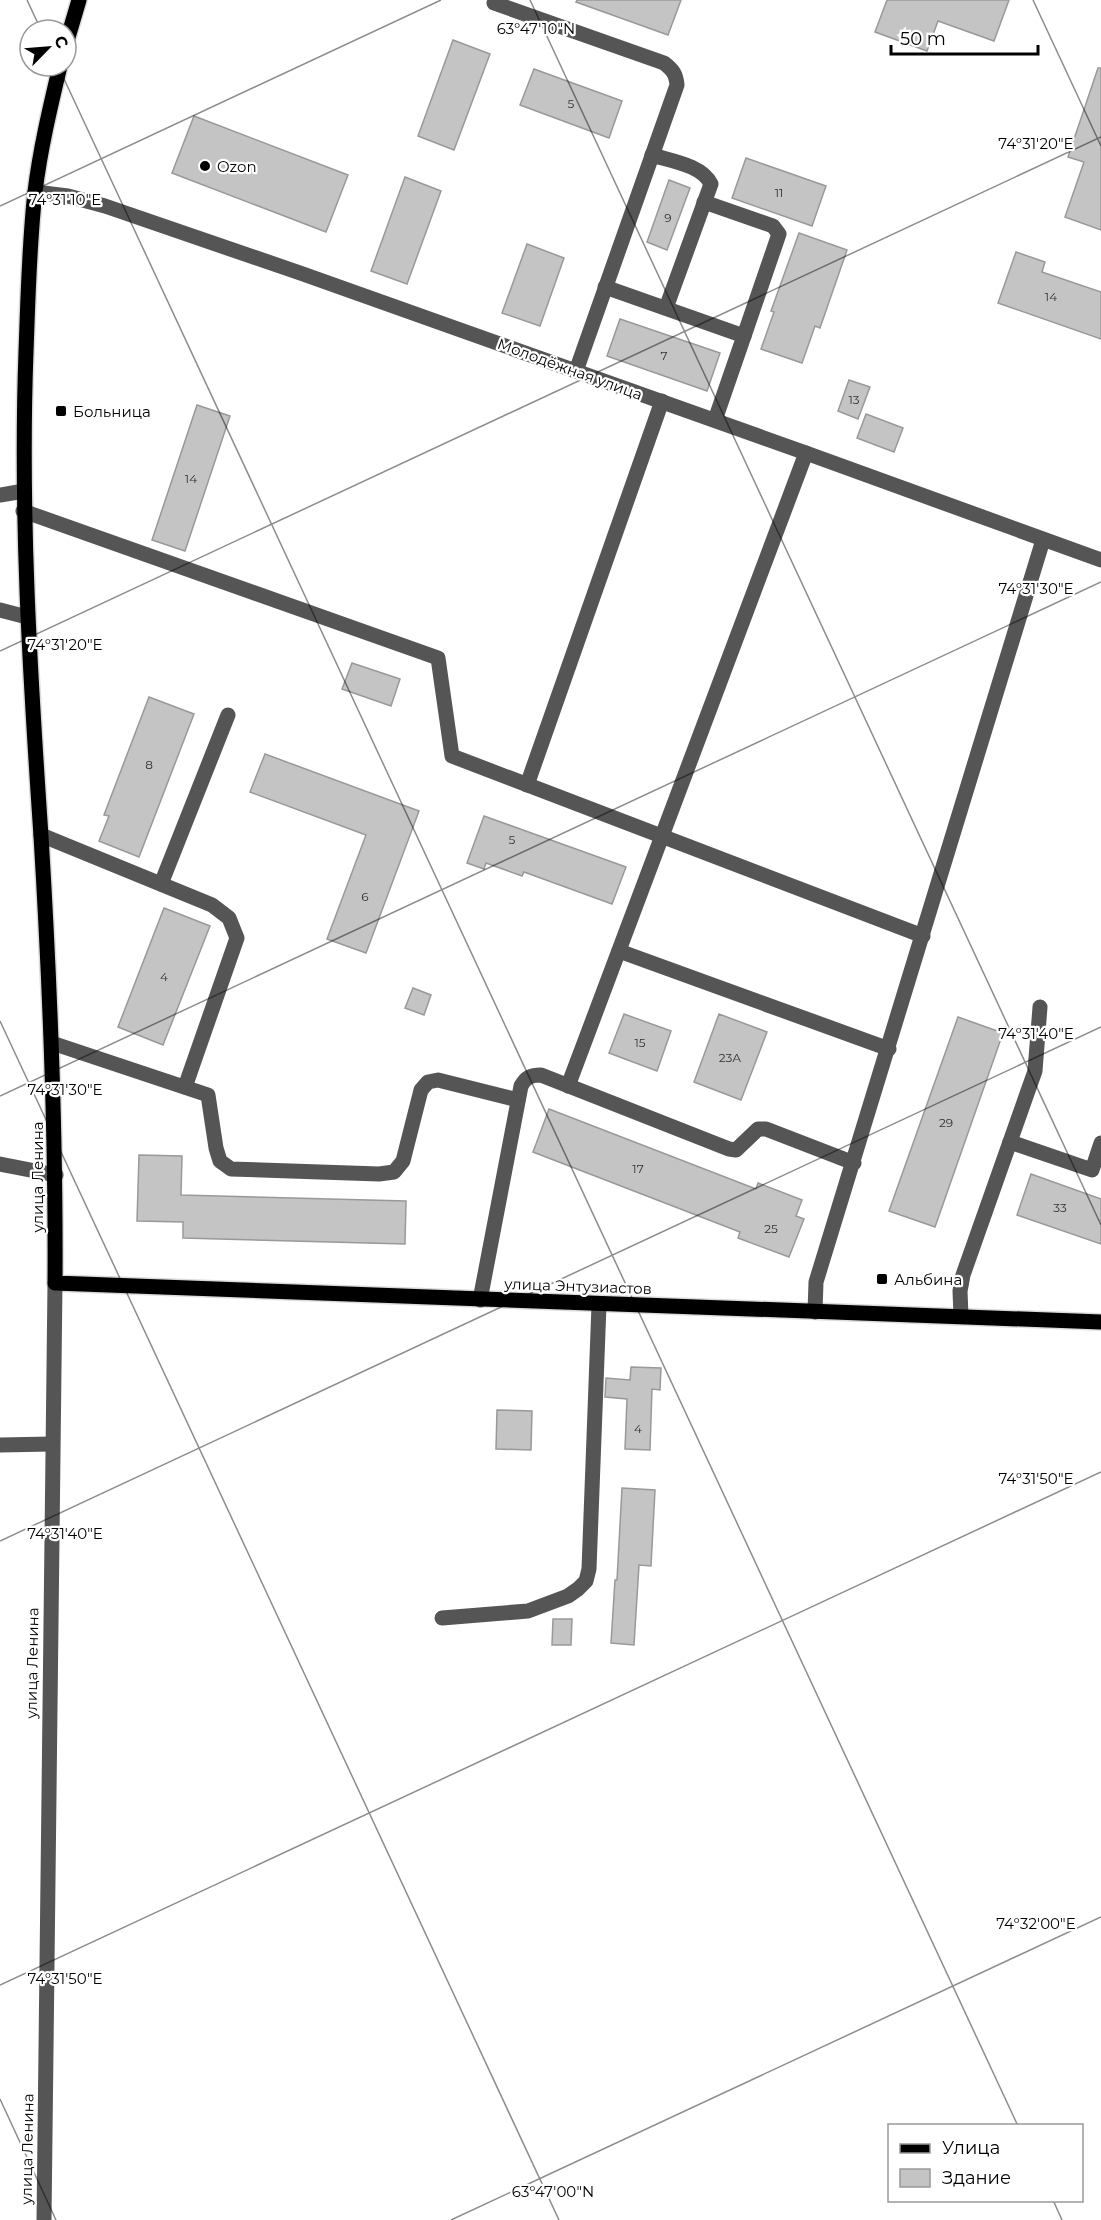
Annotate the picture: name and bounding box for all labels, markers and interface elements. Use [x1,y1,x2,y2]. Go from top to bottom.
north arrow [18,18,78,78]
scale bar [891,18,1038,56]
text: 63°47'10"N [497,19,575,38]
text: 50 m [900,28,946,50]
text: С [50,33,72,51]
house number: 5 [568,96,575,111]
text: 74°31'20"E [998,134,1074,153]
place label: Ozon [217,157,257,176]
marker: Ozon [198,159,212,173]
house number: 11 [775,185,783,200]
text: 74°31'10"E [29,190,101,209]
house number: 9 [664,210,672,225]
house number: 14 [1045,289,1057,304]
street label: Молодёжная улица [495,334,645,404]
house number: 7 [660,348,668,363]
house number: 13 [848,392,860,407]
place label: Больница [73,402,151,421]
marker: Больница [54,404,68,418]
house number: 14 [185,471,197,486]
text: 74°31'30"E [998,579,1074,598]
text: 74°31'20"E [27,635,103,654]
house number: 8 [145,757,153,772]
house number: 5 [509,832,516,847]
house number: 6 [361,889,369,904]
house number: 4 [160,969,168,984]
text: 74°31'40"E [998,1024,1074,1043]
house number: 15 [634,1035,646,1050]
house number: 23А [719,1050,741,1065]
text: 74°31'30"E [27,1080,103,1099]
house number: 29 [939,1115,953,1130]
street label: улица Ленина [28,1121,47,1234]
house number: 17 [632,1161,644,1176]
house number: 33 [1053,1200,1067,1215]
house number: 25 [764,1221,778,1236]
place label: Альбина [894,1270,962,1289]
marker: Альбина [875,1272,889,1286]
street label: улица Энтузиастов [503,1274,652,1298]
house number: 4 [634,1421,642,1436]
text: 74°31'50"E [998,1469,1074,1488]
text: 74°31'40"E [27,1524,103,1543]
street label: улица Ленина [22,1607,42,1720]
text: 74°32'00"E [996,1914,1076,1933]
text: 74°31'50"E [27,1969,103,1988]
street label: улица Ленина [17,2093,37,2206]
legend [888,2124,1083,2202]
text: Улица [942,2137,1000,2159]
text: Здание [942,2167,1011,2189]
text: 63°47'00"N [512,2182,594,2201]

